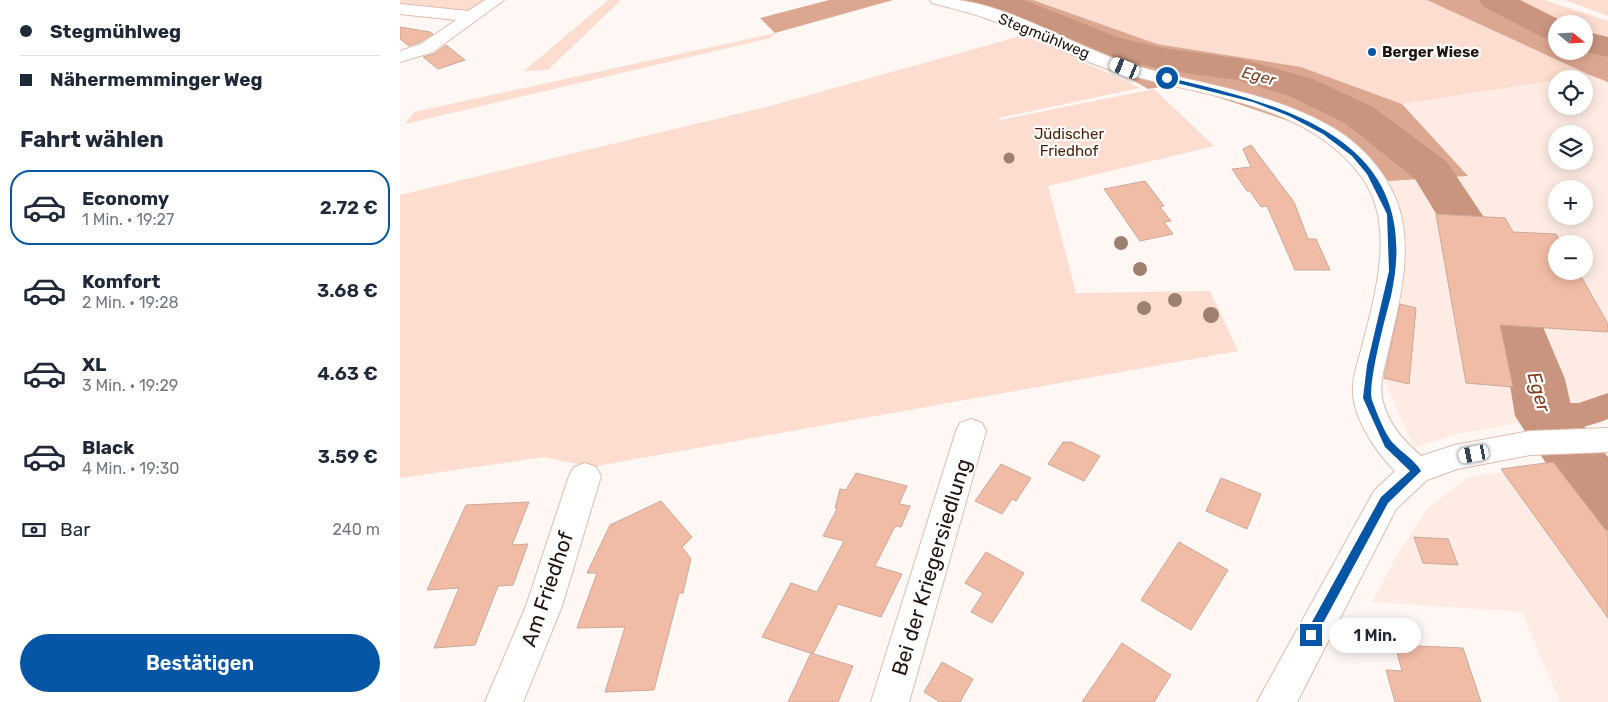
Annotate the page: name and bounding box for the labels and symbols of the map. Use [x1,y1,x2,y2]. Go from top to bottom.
street label: Stegmühlweg [996,10,1092,62]
north arrow [1548,15,1592,60]
place label: Berger Wiese [1382,43,1479,61]
marker: Berger Wiese [1366,46,1378,58]
car [1108,55,1141,81]
water label: Eger [1240,62,1279,90]
route start [1156,67,1178,89]
park label: Jüdischer Friedhof [1034,125,1104,160]
water label: Eger [1522,369,1556,415]
car [1457,444,1490,464]
street label: Bei der Kriegersiedlung [886,455,976,679]
street label: Am Friedhof [516,528,578,650]
callout: 1 Min. [1328,618,1421,652]
route end [1300,624,1322,646]

